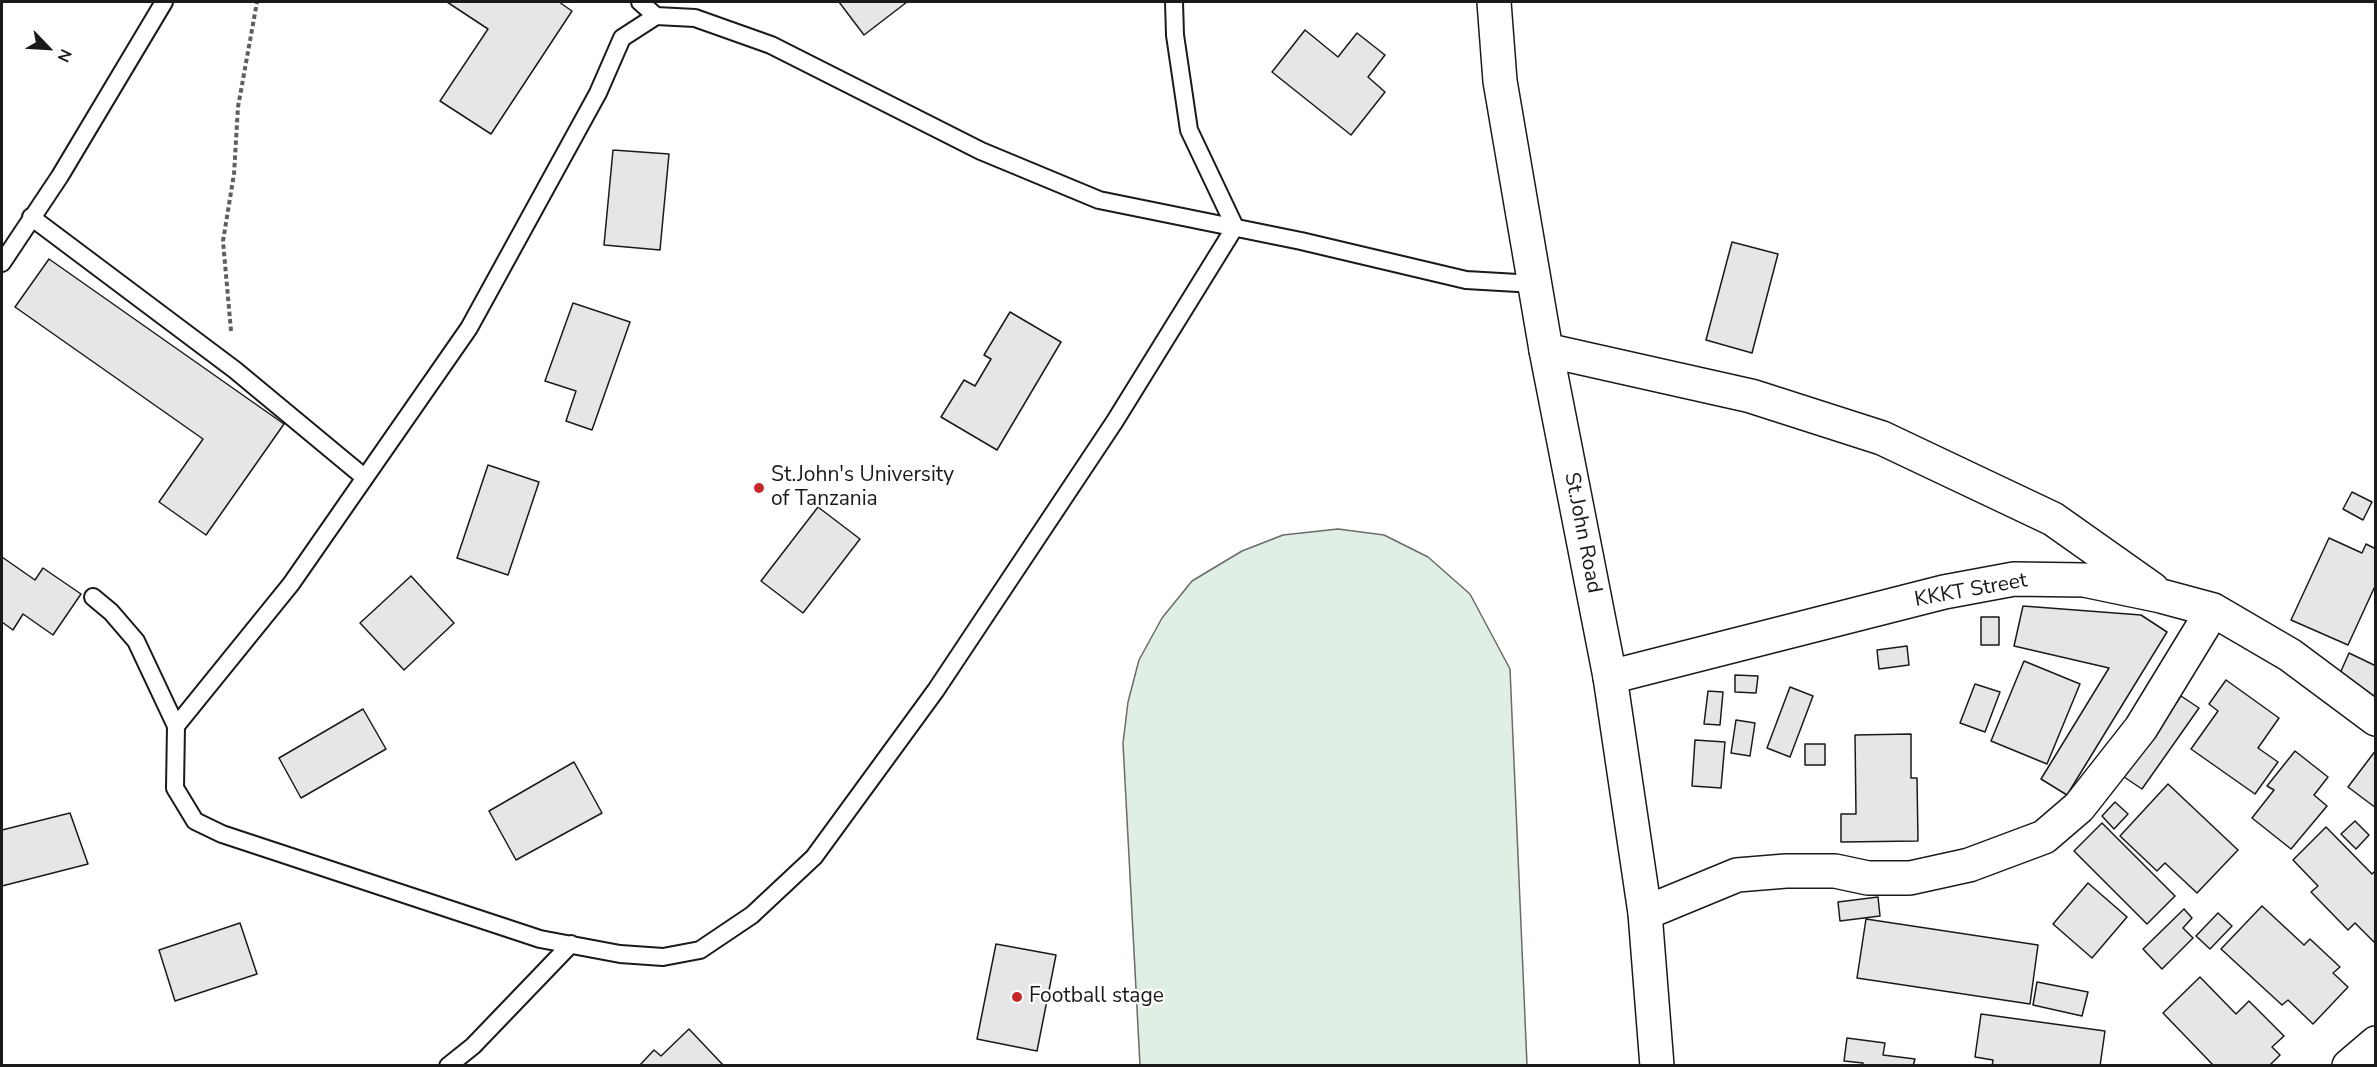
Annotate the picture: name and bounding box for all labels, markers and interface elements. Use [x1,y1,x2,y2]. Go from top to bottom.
north arrow [18,18,78,78]
text: N [52,46,77,66]
place label: St.John's University of Tanzania [771,463,954,513]
street label: St.John Road [1558,470,1606,596]
marker: St.John's University of Tanzania [752,481,766,495]
street label: KKKT Street [1913,569,2029,613]
place label: Football stage [1029,984,1164,1010]
marker: Football stage [1010,990,1024,1004]

